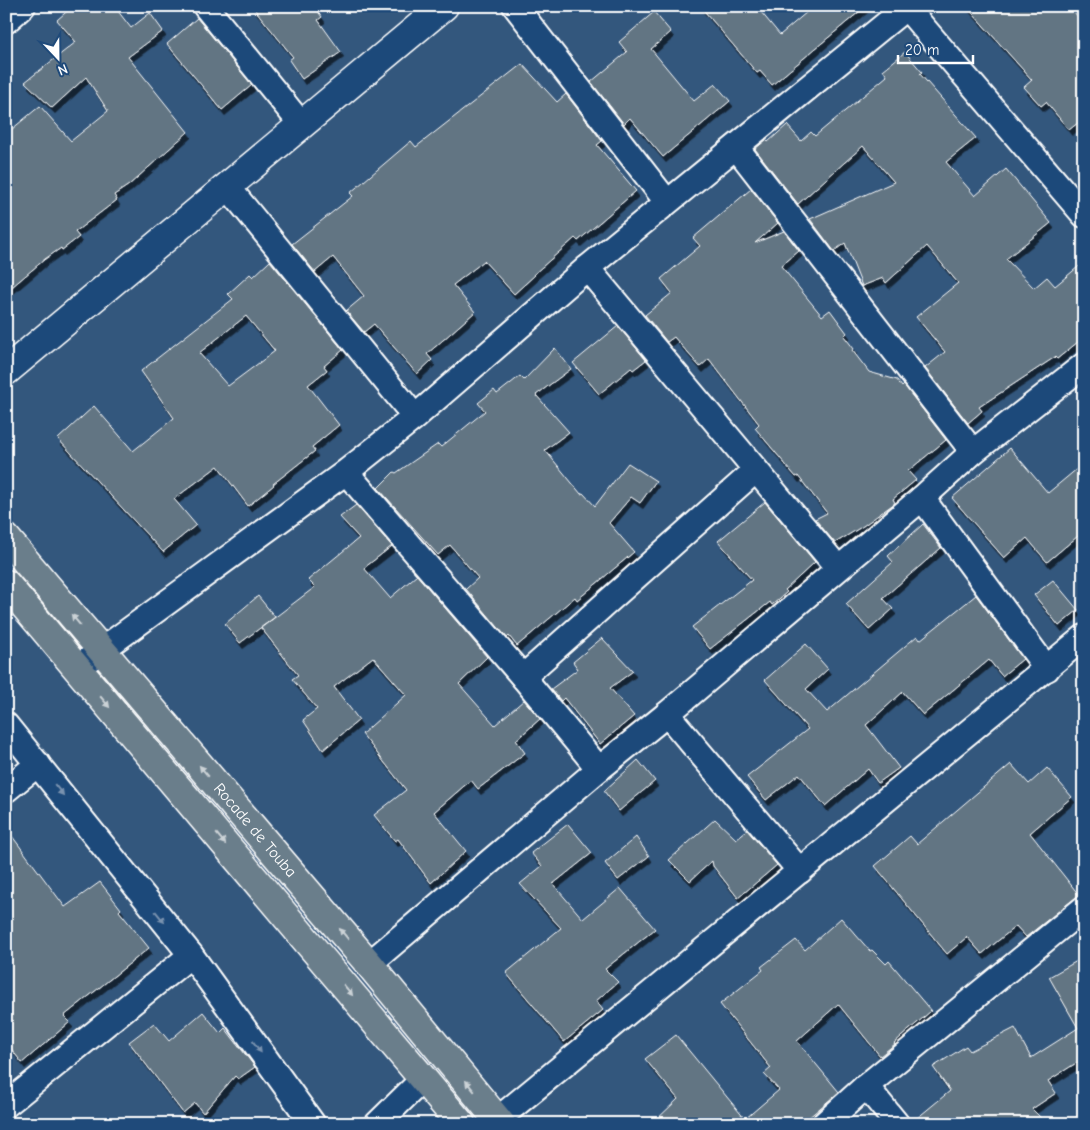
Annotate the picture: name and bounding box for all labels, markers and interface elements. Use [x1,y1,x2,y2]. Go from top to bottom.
north arrow [32,32,82,82]
scale bar [898,32,972,64]
text: 20 m [905,41,939,59]
text: N [55,60,70,79]
one-way arrow [70,615,82,627]
one-way arrow [99,695,110,708]
one-way arrow [198,765,210,777]
street label: Rocade de Touba [210,780,300,881]
one-way arrow [53,783,64,796]
one-way arrow [215,832,226,845]
one-way arrow [155,910,166,923]
one-way arrow [338,928,349,941]
one-way arrow [342,984,354,996]
one-way arrow [252,1040,263,1053]
one-way arrow [464,1080,475,1093]

